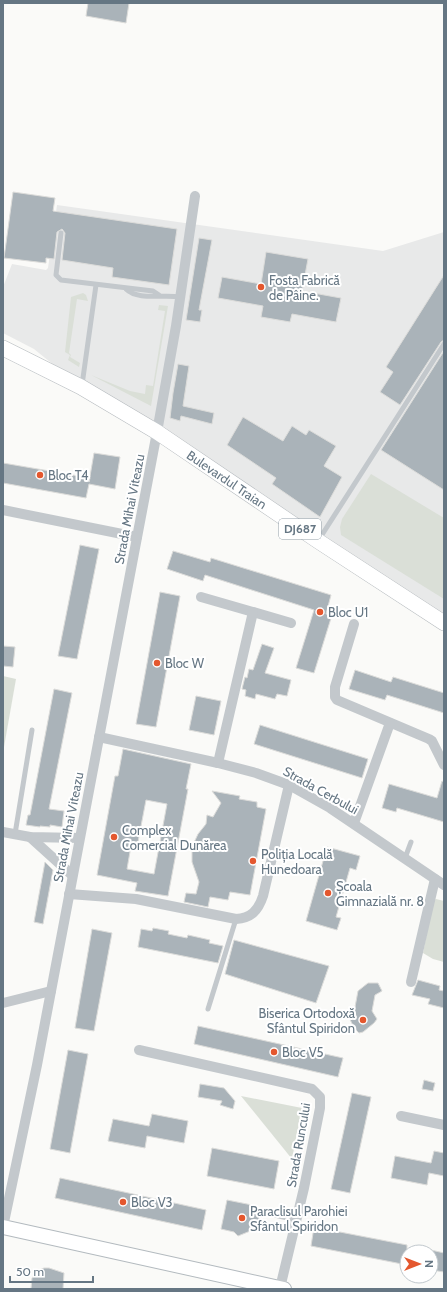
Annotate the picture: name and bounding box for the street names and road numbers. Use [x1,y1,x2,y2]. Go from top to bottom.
street label: Bulevardul Traian [184,447,270,512]
street label: Strada Mihai Viteazu [110,452,148,565]
road number: DJ687 [279,519,321,539]
street label: Strada Cerbului [281,763,361,817]
street label: Strada Mihai Viteazu [49,770,87,883]
street label: Strada Runcului [283,1101,313,1189]

